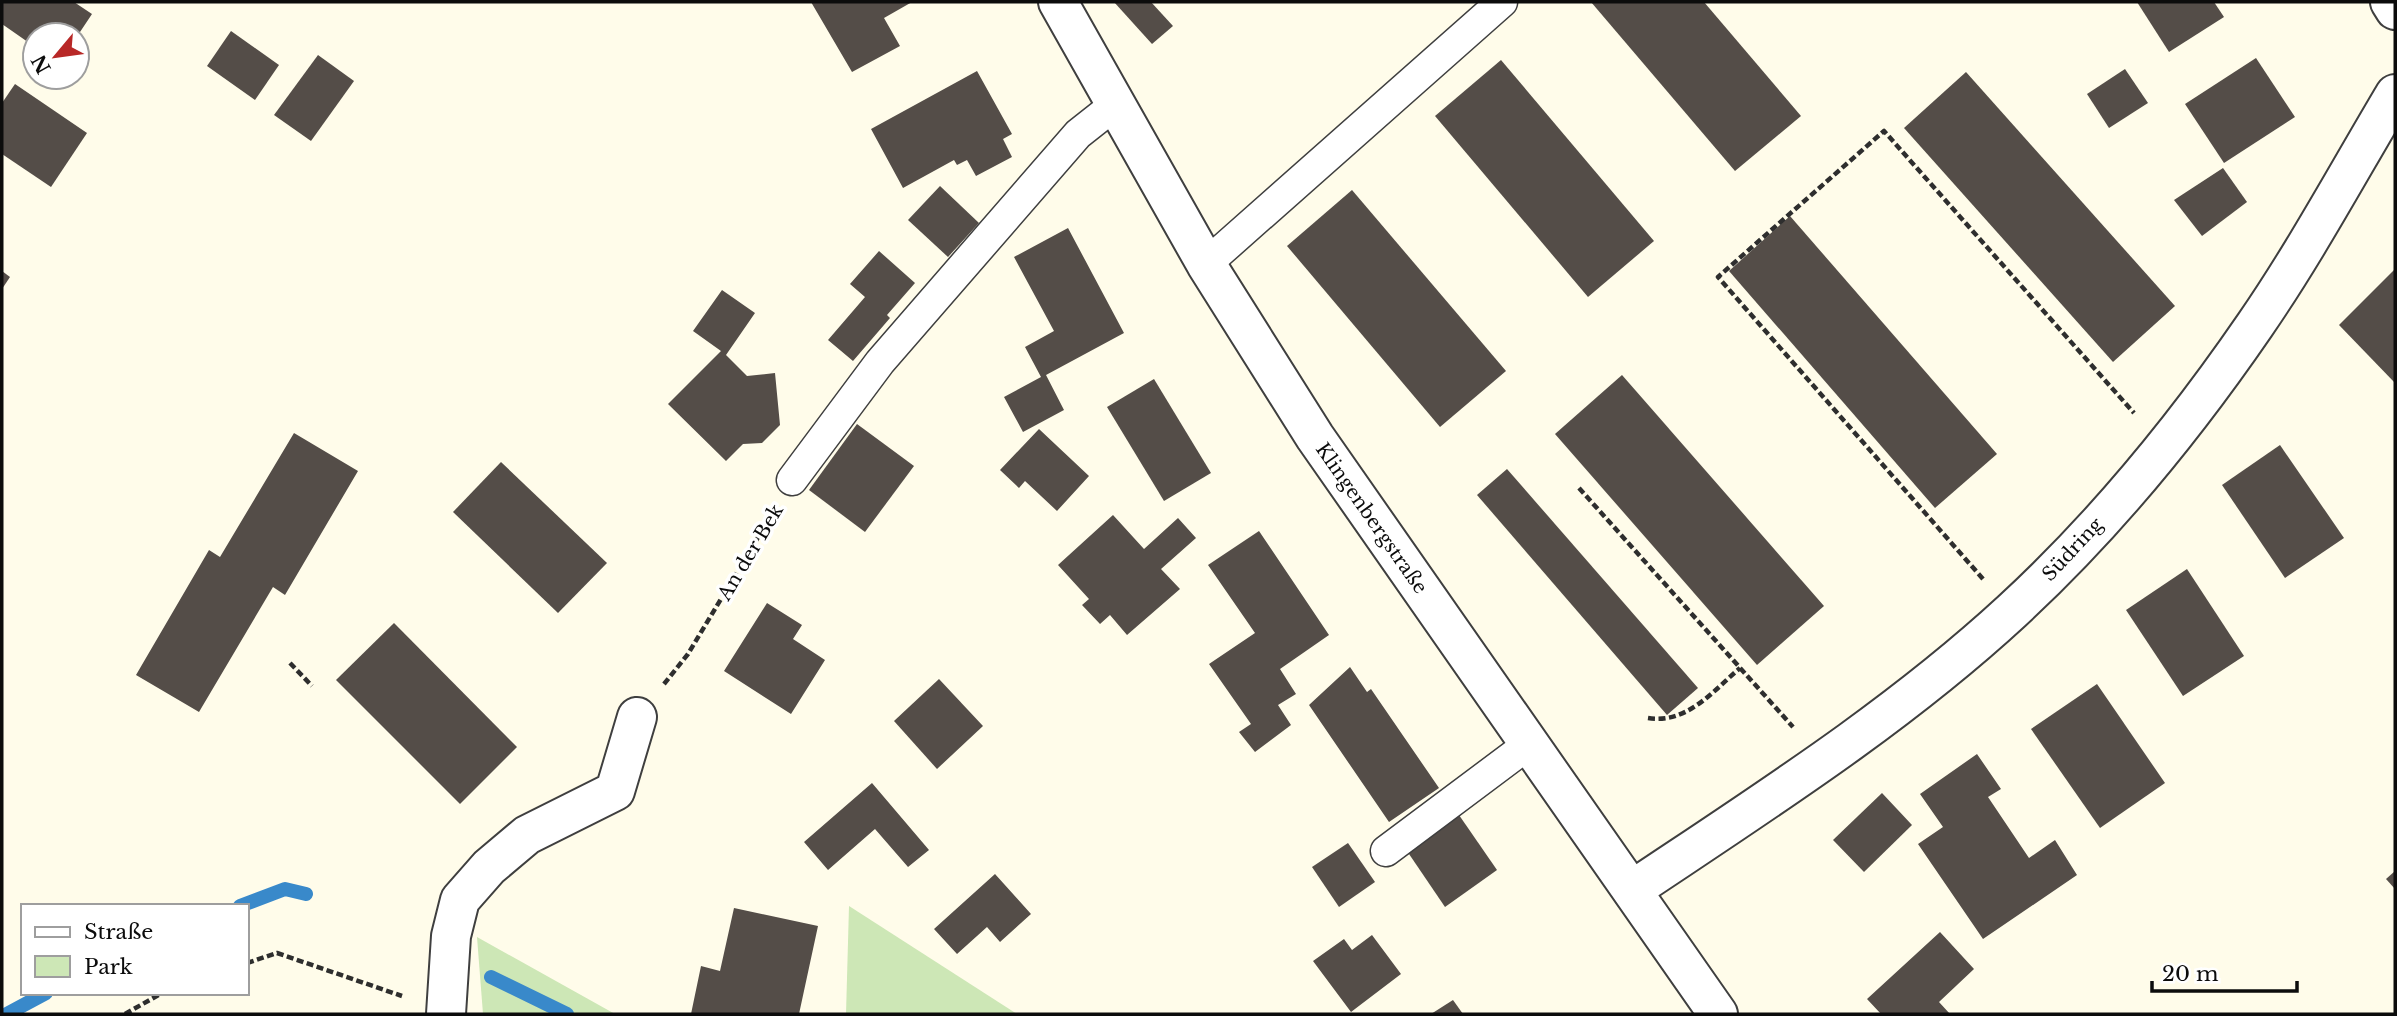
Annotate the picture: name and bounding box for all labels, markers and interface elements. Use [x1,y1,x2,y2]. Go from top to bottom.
north arrow [21,21,91,91]
text: N [27,50,56,77]
street label: Klingenbergstraße [1311,438,1432,598]
street label: An der Bek [712,500,788,605]
street label: Südring [2037,513,2108,586]
legend [21,904,248,995]
text: Straße [84,919,153,945]
scale bar [2152,950,2297,994]
text: Park [84,954,133,980]
text: 20 m [2162,961,2219,987]

